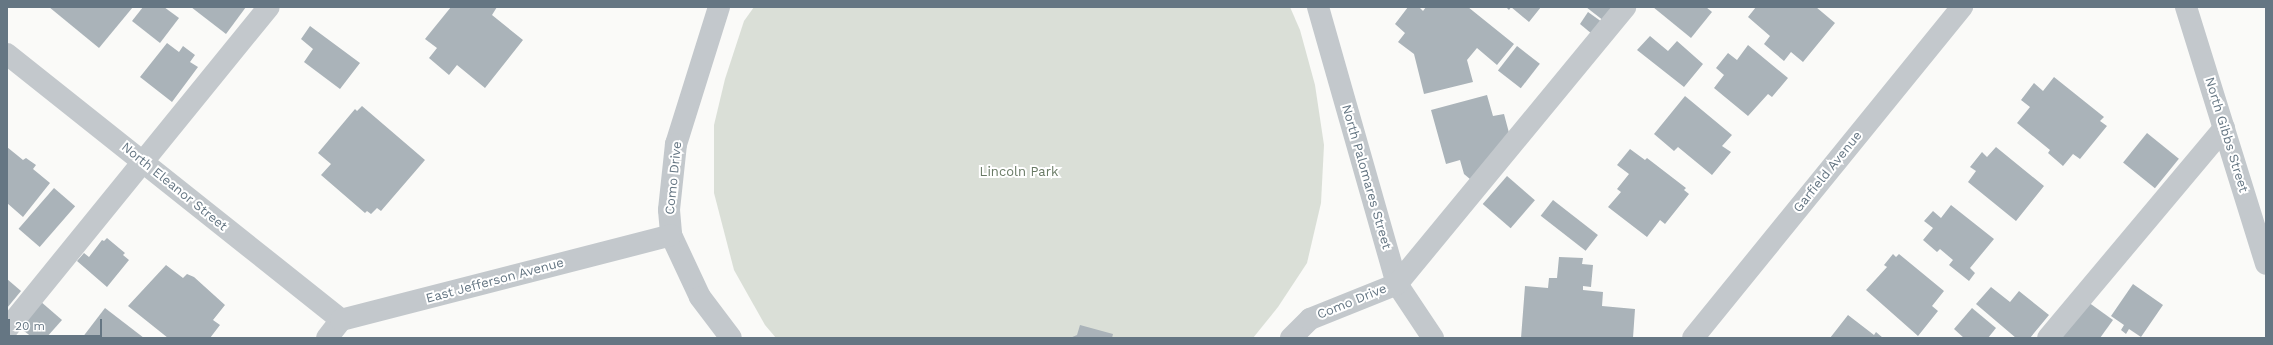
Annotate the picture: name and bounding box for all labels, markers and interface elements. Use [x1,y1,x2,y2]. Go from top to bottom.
street label: North Gibbs Street [2201,76,2251,194]
street label: North Palomares Street [1338,103,1394,251]
street label: Garfield Avenue [1790,128,1866,216]
street label: North Eleanor Street [118,139,230,235]
street label: Como Drive [662,141,686,215]
park label: Lincoln Park [980,164,1058,180]
street label: East Jefferson Avenue [424,255,566,307]
street label: Como Drive [1315,281,1389,323]
scale bar [10,311,104,337]
text: 20 m [15,319,45,333]

